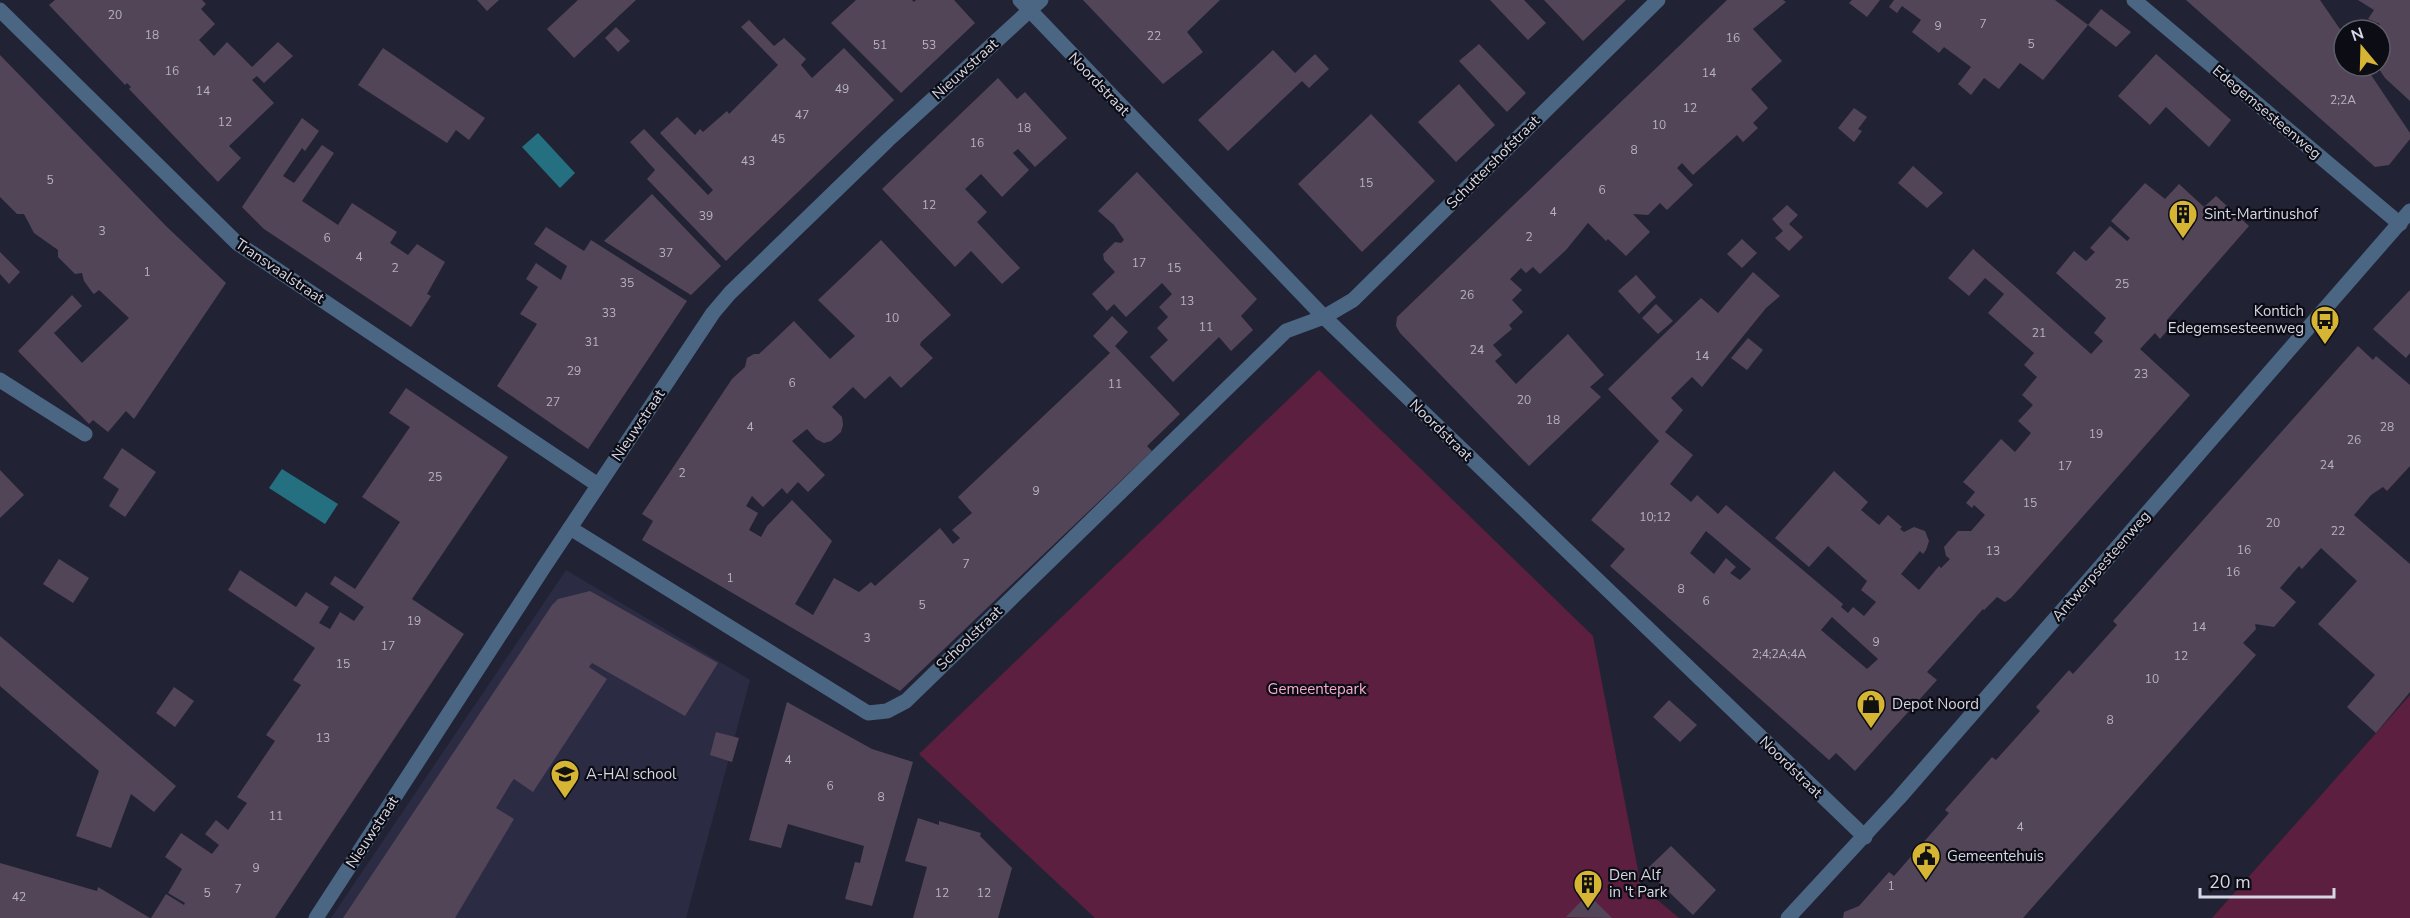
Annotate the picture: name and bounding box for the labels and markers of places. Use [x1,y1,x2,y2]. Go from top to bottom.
building icon: Sint-Martinushof [2167,198,2199,240]
place label: Sint-Martinushof [2204,204,2319,224]
place label: Kontich Edegemsesteenweg [2168,301,2304,338]
bus stop icon: Kontich Edegemsesteenweg [2309,304,2341,346]
shop icon: Depot Noord [1855,688,1887,730]
place label: Depot Noord [1892,694,1979,714]
school or university icon: A-HA! school [549,758,581,800]
place label: A-HA! school [586,764,677,784]
public building icon: Gemeentehuis [1910,840,1942,882]
place label: Gemeentehuis [1947,846,2044,866]
place label: Den Alf in 't Park [1609,865,1668,902]
building icon: Den Alf in 't Park [1572,868,1604,910]

